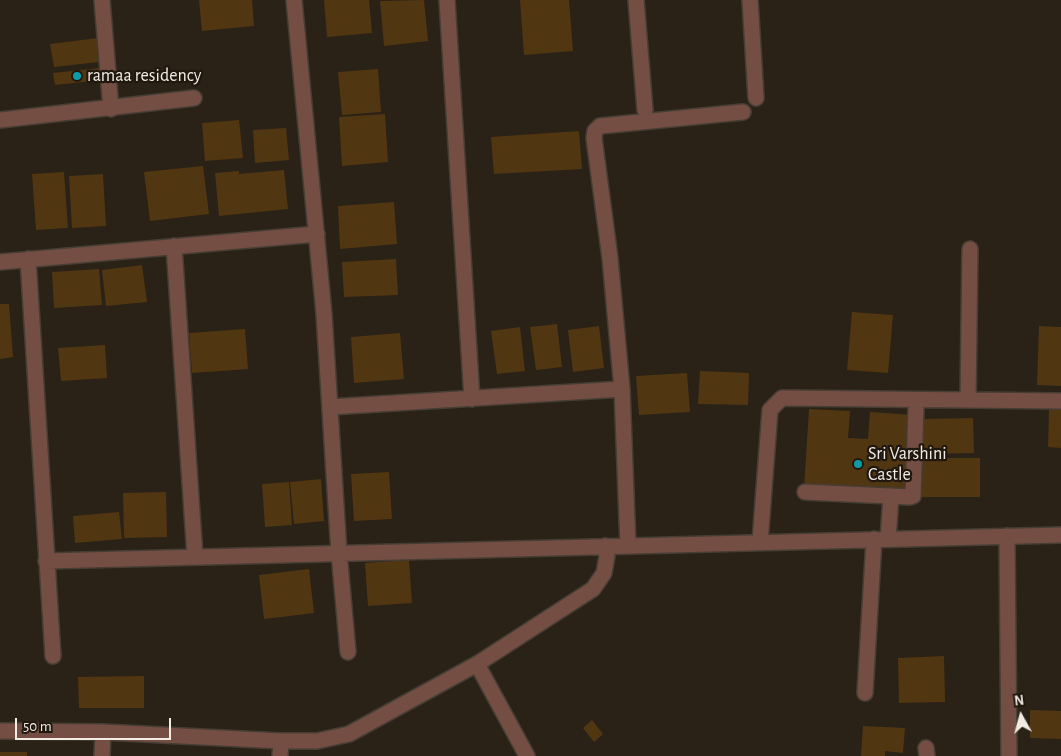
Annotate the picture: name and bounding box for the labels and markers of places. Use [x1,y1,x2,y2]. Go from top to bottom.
place label: ramaa residency [87,65,201,87]
marker: ramaa residency [71,70,83,82]
place label: Sri Varshini Castle [868,443,947,486]
marker: Sri Varshini Castle [852,458,864,470]

